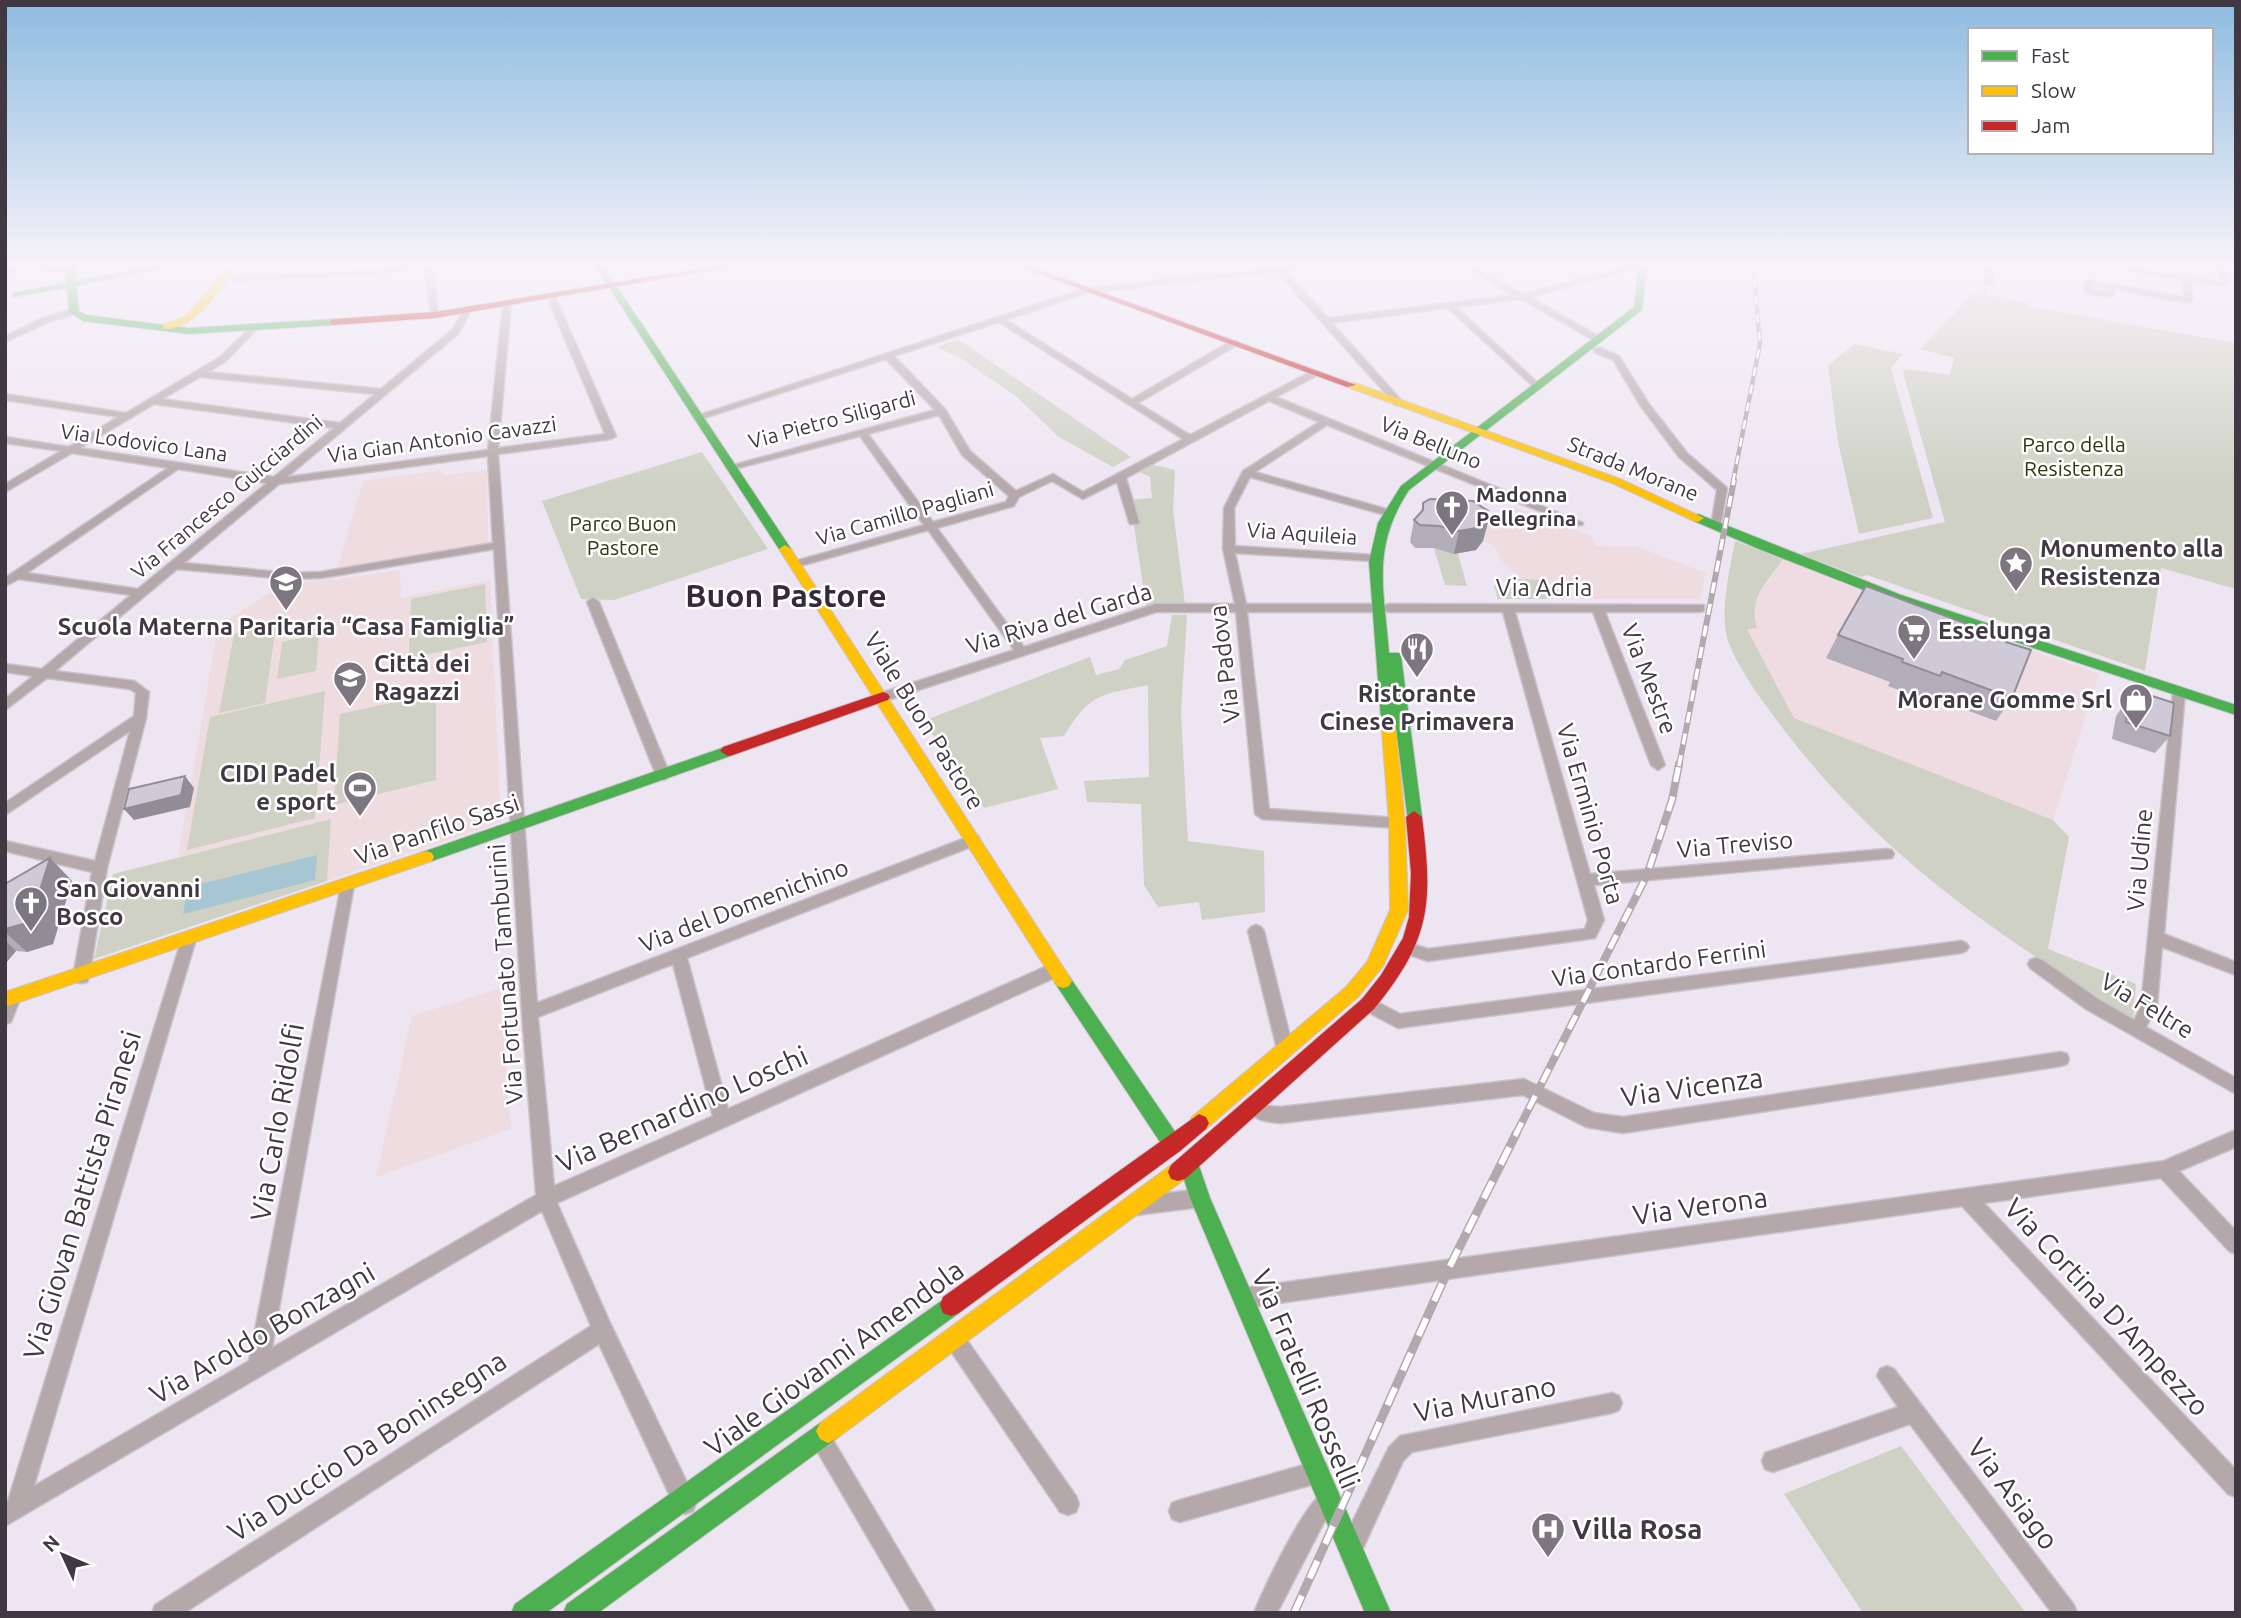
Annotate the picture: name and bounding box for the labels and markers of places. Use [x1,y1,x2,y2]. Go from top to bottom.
place label: Madonna Pellegrina [1476,482,1576,530]
church icon: Madonna Pellegrina [1433,488,1471,537]
place label: Monumento alla Resistenza [2040,535,2223,590]
place icon: Monumento alla Resistenza [1997,544,2035,593]
school or university icon: Scuola Materna Paritaria “Casa Famiglia” [267,563,305,612]
supermarket icon: Esselunga [1895,612,1933,661]
place label: Scuola Materna Paritaria “Casa Famiglia” [58,613,514,640]
place label: Esselunga [1938,617,2051,644]
restaurant icon: Ristorante Cinese Primavera [1398,630,1436,679]
place label: Città dei Ragazzi [374,650,470,705]
school or university icon: Città dei Ragazzi [331,659,369,708]
place label: Ristorante Cinese Primavera [1319,680,1515,735]
shop icon: Morane Gomme Srl [2117,681,2155,730]
place label: Morane Gomme Srl [1897,686,2112,713]
place label: CIDI Padel e sport [220,760,336,815]
sports icon: CIDI Padel e sport [341,769,379,818]
place label: San Giovanni Bosco [56,875,201,930]
church icon: San Giovanni Bosco [12,884,50,933]
hospital icon: Villa Rosa [1529,1510,1567,1559]
place label: Villa Rosa [1572,1513,1703,1544]

